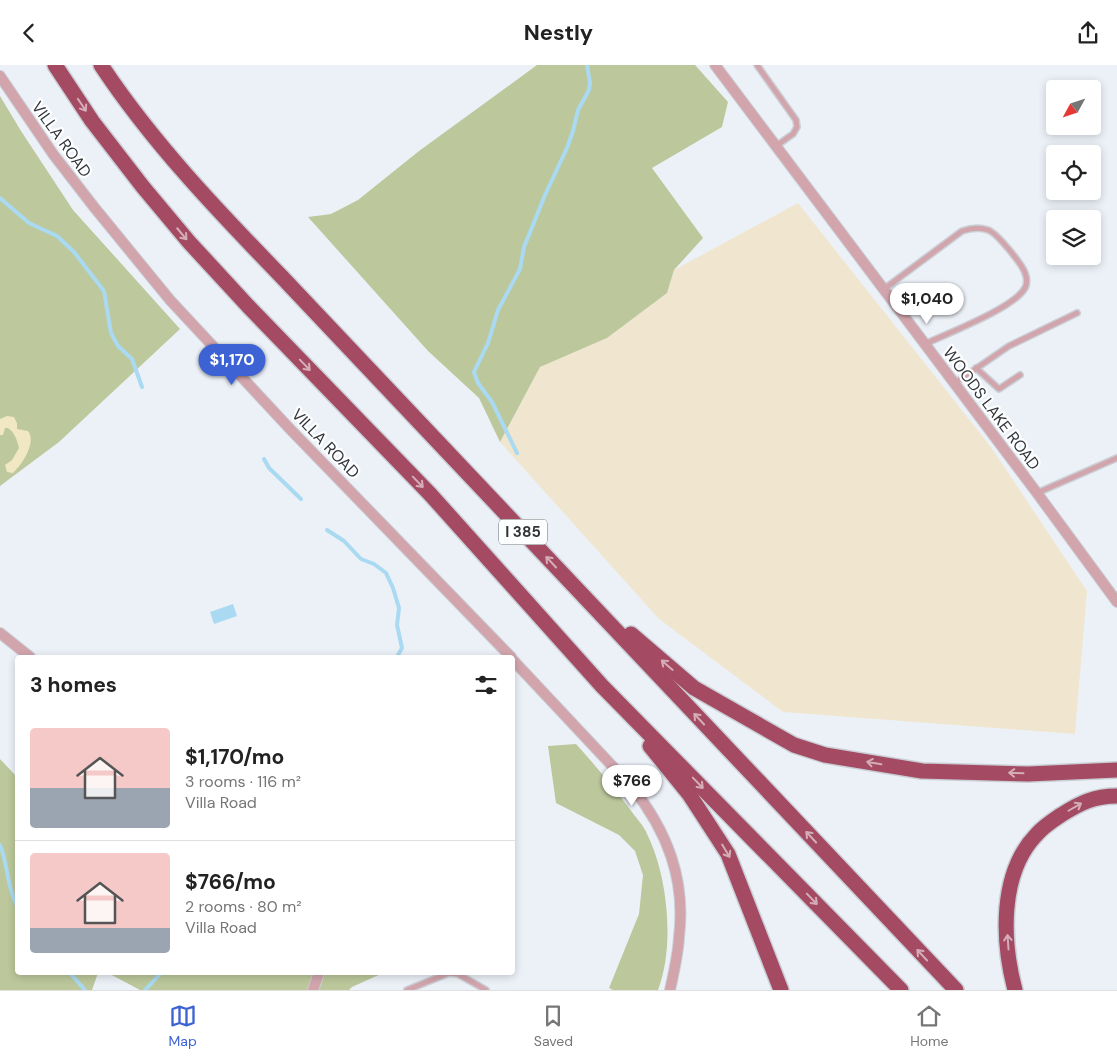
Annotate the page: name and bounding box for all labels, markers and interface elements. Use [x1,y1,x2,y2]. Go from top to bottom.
text: Nestly [524,18,593,47]
icon: back [15,19,43,47]
icon: share [1074,19,1102,47]
north arrow [1046,80,1101,135]
map controls [1046,80,1101,265]
street label: VILLA ROAD [27,97,96,181]
one-way arrow [77,98,87,112]
button: locate [1046,145,1101,200]
button: layers [1046,210,1101,265]
one-way arrow [176,227,187,240]
pin: $1,040 [886,283,968,325]
text: $1,040 [901,288,953,309]
pin: $1,170 [191,343,273,386]
street label: WOODS LAKE ROAD [938,343,1045,474]
text: $1,170 [209,349,255,370]
one-way arrow [299,359,311,371]
street label: VILLA ROAD [287,404,364,483]
one-way arrow [412,476,424,488]
road number: I 385 [499,519,547,545]
one-way arrow [545,556,557,569]
one-way arrow [661,660,674,671]
text: 3 homes [30,671,117,699]
icon: filters [472,671,500,699]
one-way arrow [693,712,705,725]
text: $1,170/mo [185,743,284,771]
icon: home [70,748,130,808]
one-way arrow [866,757,882,767]
pin: $766 [602,765,662,807]
one-way arrow [1008,769,1024,778]
text: $766 [613,770,651,791]
text: 3 rooms · 116 m² [185,771,301,792]
one-way arrow [692,777,704,789]
text: Villa Road [185,792,257,813]
one-way arrow [1068,801,1082,811]
one-way arrow [805,830,817,843]
one-way arrow [721,843,731,857]
text: $766/mo [185,868,276,896]
icon: home [70,873,130,933]
one-way arrow [806,893,818,905]
text: 2 rooms · 80 m² [185,896,302,917]
text: Villa Road [185,917,257,938]
one-way arrow [1003,934,1012,950]
one-way arrow [916,948,928,961]
tab: Map [169,1002,197,1050]
tab: Saved [534,1002,573,1050]
tab: Home [910,1002,948,1050]

